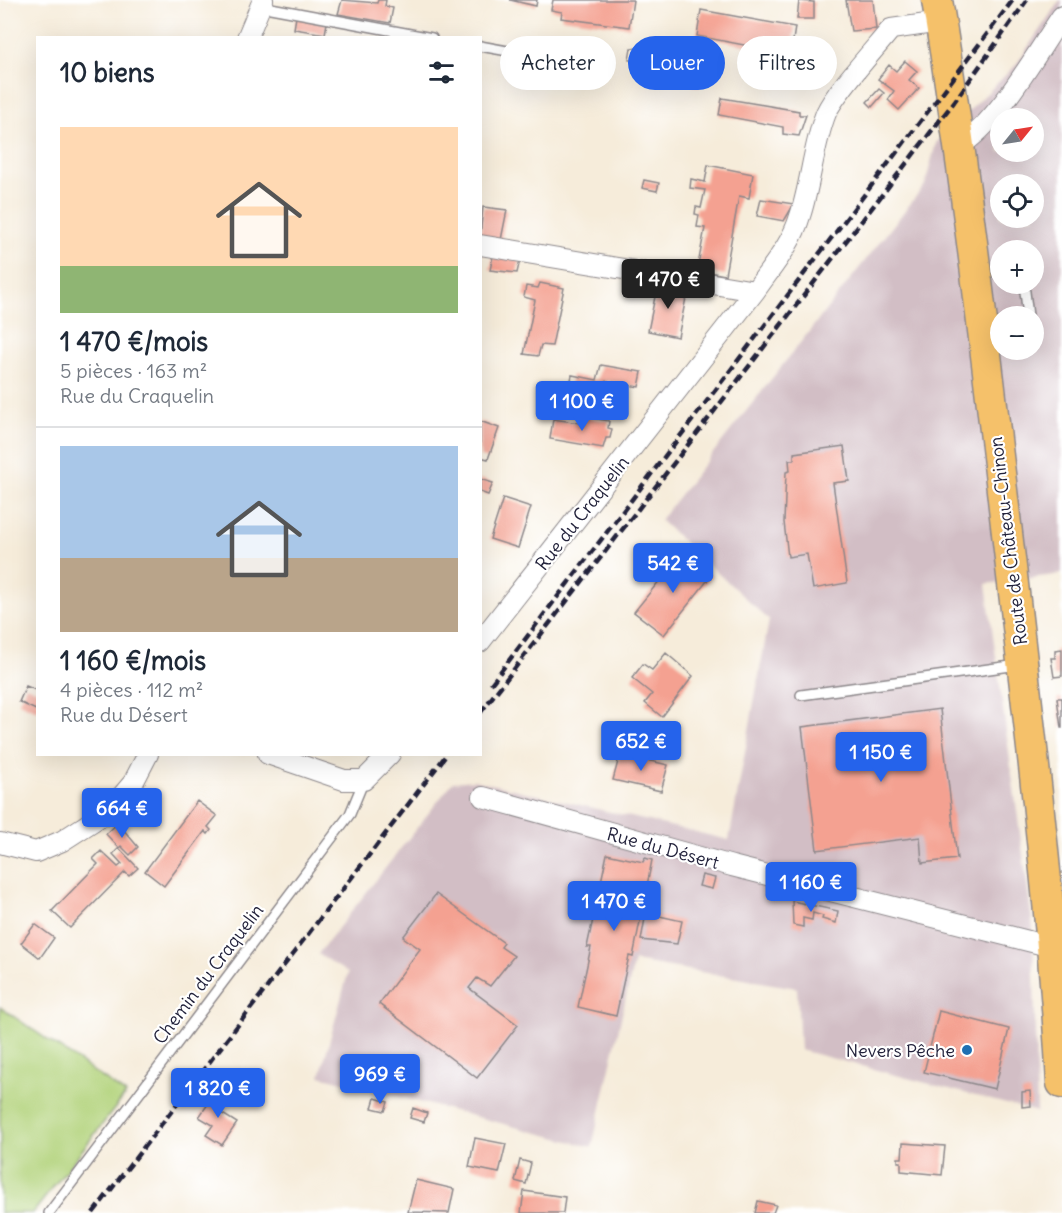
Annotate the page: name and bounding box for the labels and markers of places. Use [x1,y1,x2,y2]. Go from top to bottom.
pin: 1 470 € [613,259,723,310]
pin: 1 100 € [527,381,637,432]
pin: 542 € [631,543,715,594]
pin: 652 € [599,721,683,772]
pin: 1 150 € [826,732,936,783]
pin: 664 € [80,788,164,839]
pin: 1 160 € [756,862,866,913]
pin: 1 470 € [559,881,669,932]
place label: Nevers Pêche [846,1039,955,1062]
marker: Nevers Pêche [960,1043,974,1057]
pin: 969 € [338,1054,422,1105]
pin: 1 820 € [163,1068,273,1119]

